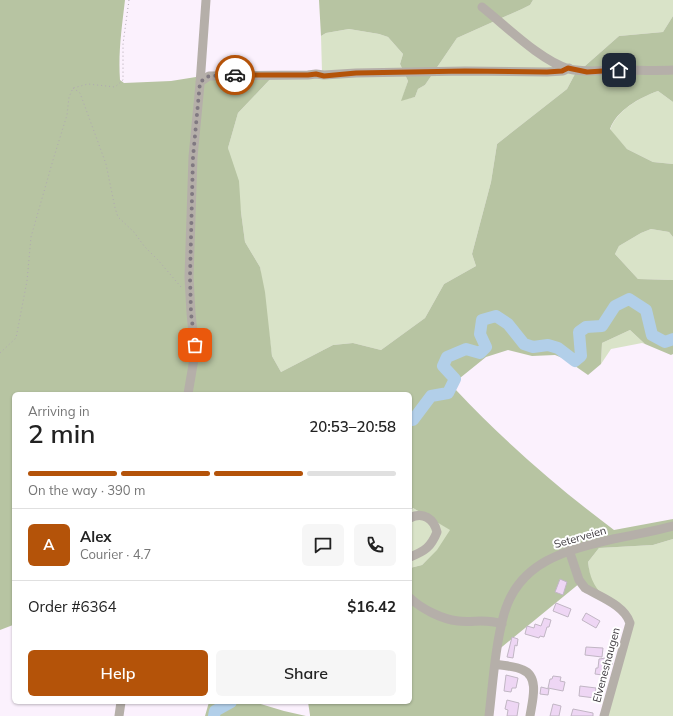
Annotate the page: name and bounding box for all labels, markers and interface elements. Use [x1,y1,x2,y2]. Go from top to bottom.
pin [602,53,636,87]
courier [215,55,255,95]
icon: home [608,59,630,81]
icon: car [224,64,246,86]
pin [178,328,212,362]
icon: bag [184,334,206,356]
text: Arriving in [28,403,90,419]
text: 2 min [28,417,96,450]
text: 20:53–20:58 [309,417,396,436]
text: On the way · 390 m [28,482,145,498]
street label: Seterveien [552,523,608,551]
button: chat [302,524,344,566]
button: phone [354,524,396,566]
text: Alex [80,527,112,546]
text: A [43,535,55,554]
text: Courier · 4.7 [80,546,151,562]
text: Order #6364 [28,597,116,616]
text: $16.42 [347,597,396,616]
street label: Elveneshaugen [589,626,623,704]
button: Help [28,650,208,696]
button: Share [216,650,396,696]

